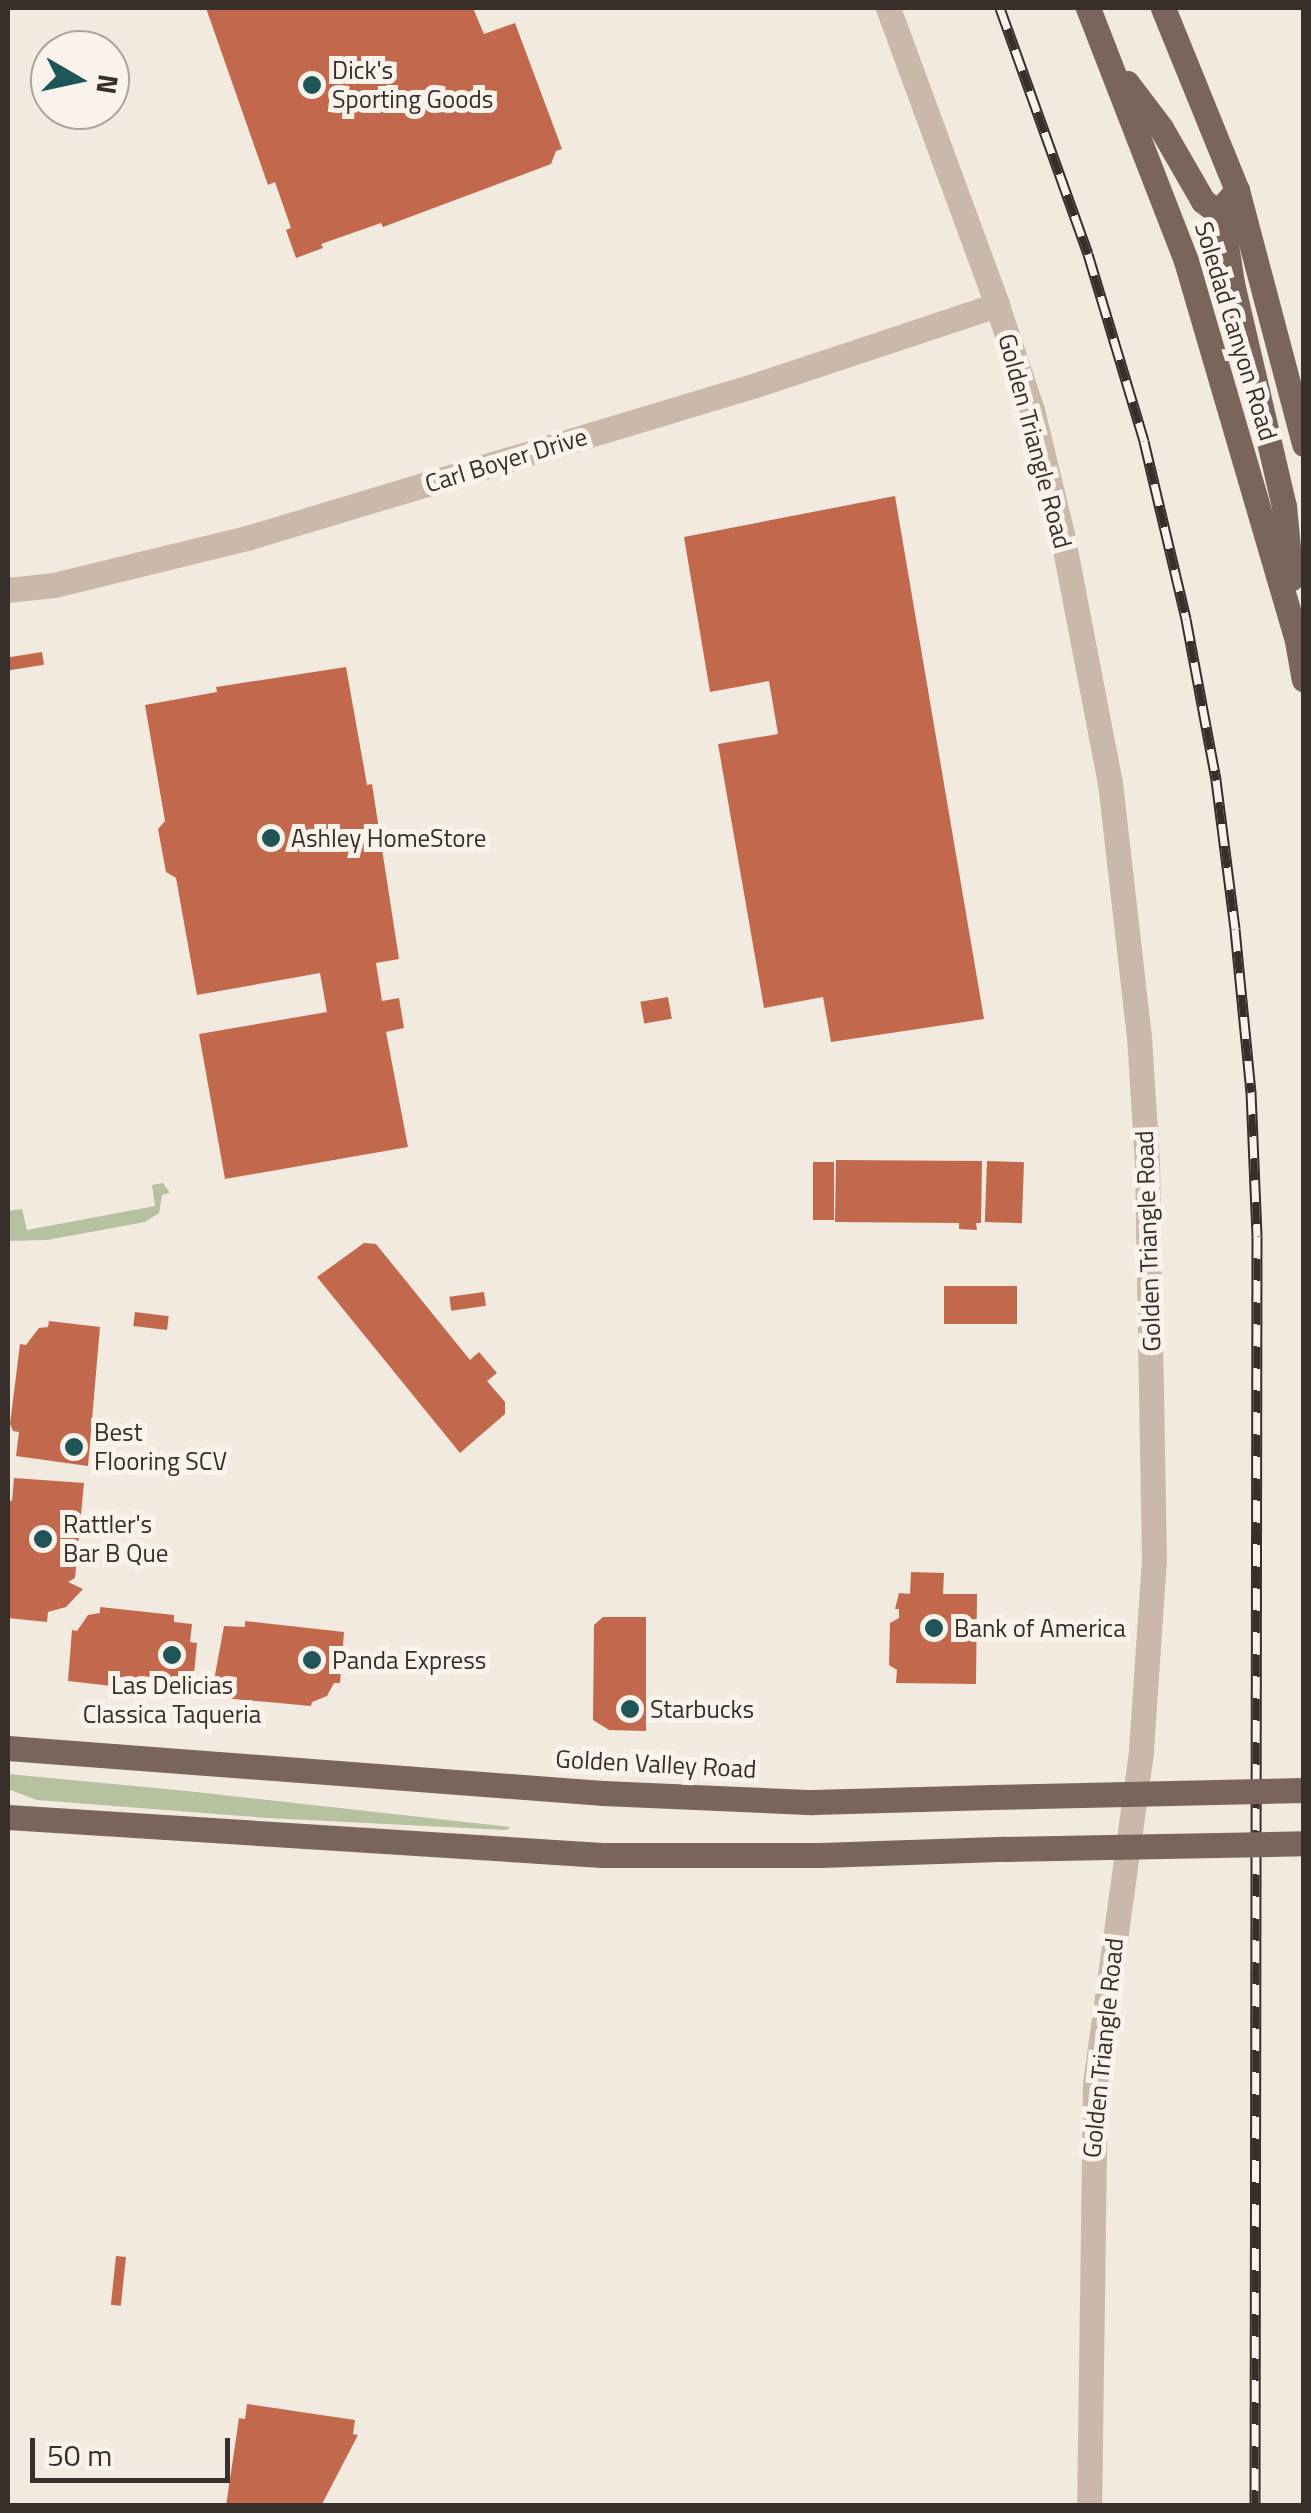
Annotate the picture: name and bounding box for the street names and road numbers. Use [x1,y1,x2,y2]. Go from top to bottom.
street label: Soledad Canyon Road [1188,218,1284,444]
street label: Golden Triangle Road [992,330,1078,552]
street label: Carl Boyer Drive [421,421,591,499]
street label: Golden Triangle Road [1129,1130,1167,1352]
street label: Golden Valley Road [555,1744,757,1784]
street label: Golden Triangle Road [1077,1936,1129,2160]

